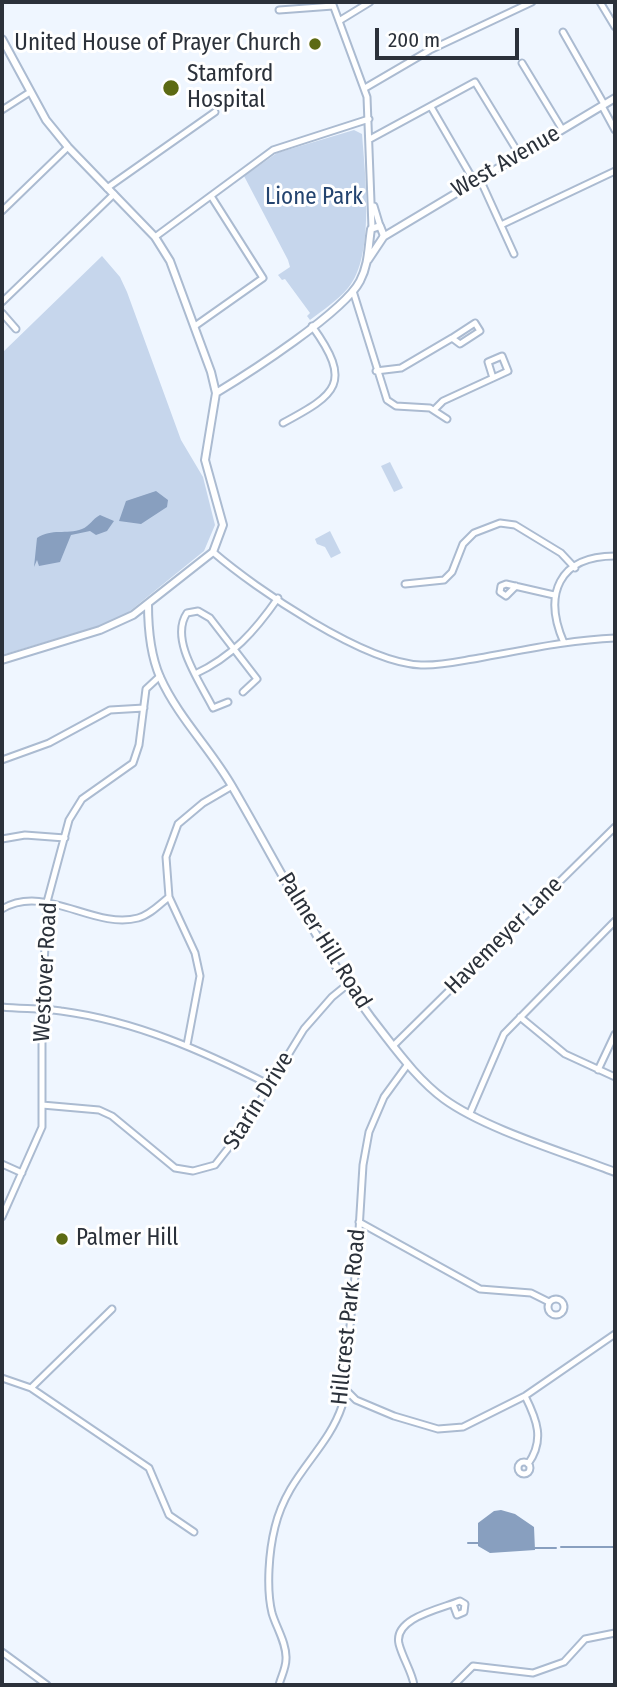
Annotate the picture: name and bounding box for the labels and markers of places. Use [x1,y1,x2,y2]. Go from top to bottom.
place label: United House of Prayer Church [14,30,301,58]
marker: United House of Prayer Church [307,36,323,52]
place label: Stamford Hospital [187,61,273,115]
marker: Stamford Hospital [161,78,181,98]
place label: Palmer Hill [76,1225,178,1253]
marker: Palmer Hill [54,1231,70,1247]

